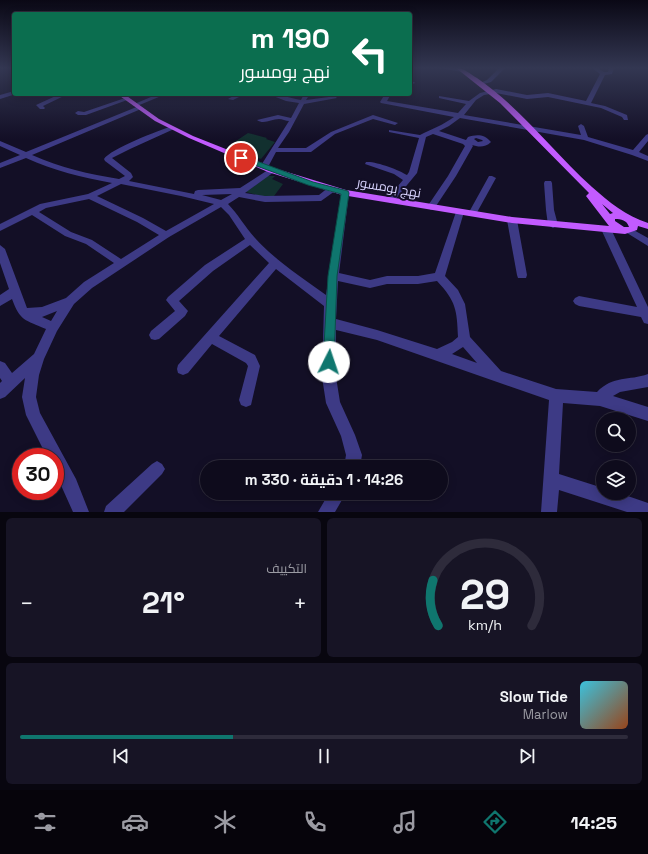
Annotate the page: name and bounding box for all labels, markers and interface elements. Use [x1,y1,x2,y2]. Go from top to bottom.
text: 190 m [251,20,330,56]
icon: left [344,28,396,80]
text: نهج بومسور [240,60,330,83]
pin [224,141,258,175]
icon: arrive [230,147,252,169]
street label: نهج بومسور [354,173,422,202]
position arrow [308,341,350,383]
map controls [596,412,636,500]
button: search [596,412,636,452]
speed limit sign: 30 [12,448,64,500]
button: layers [596,460,636,500]
text: 14:26 · 1 دقيقة · 330 m [245,470,403,489]
text: التكييف [266,560,307,577]
text: 29 [459,567,510,620]
text: 21° [142,583,185,622]
text: − [20,589,34,617]
text: + [293,589,307,617]
text: km/h [467,615,502,633]
text: Slow Tide [500,687,568,706]
text: Marlow [523,706,568,723]
icon: previous [110,745,132,767]
icon: pause [313,745,335,767]
icon: next [516,745,538,767]
icon: filters [31,808,59,836]
icon: car [121,808,149,836]
icon: climate [211,808,239,836]
icon: phone [301,808,329,836]
icon: music [391,808,419,836]
icon: directions [481,808,509,836]
text: 14:25 [571,811,617,834]

